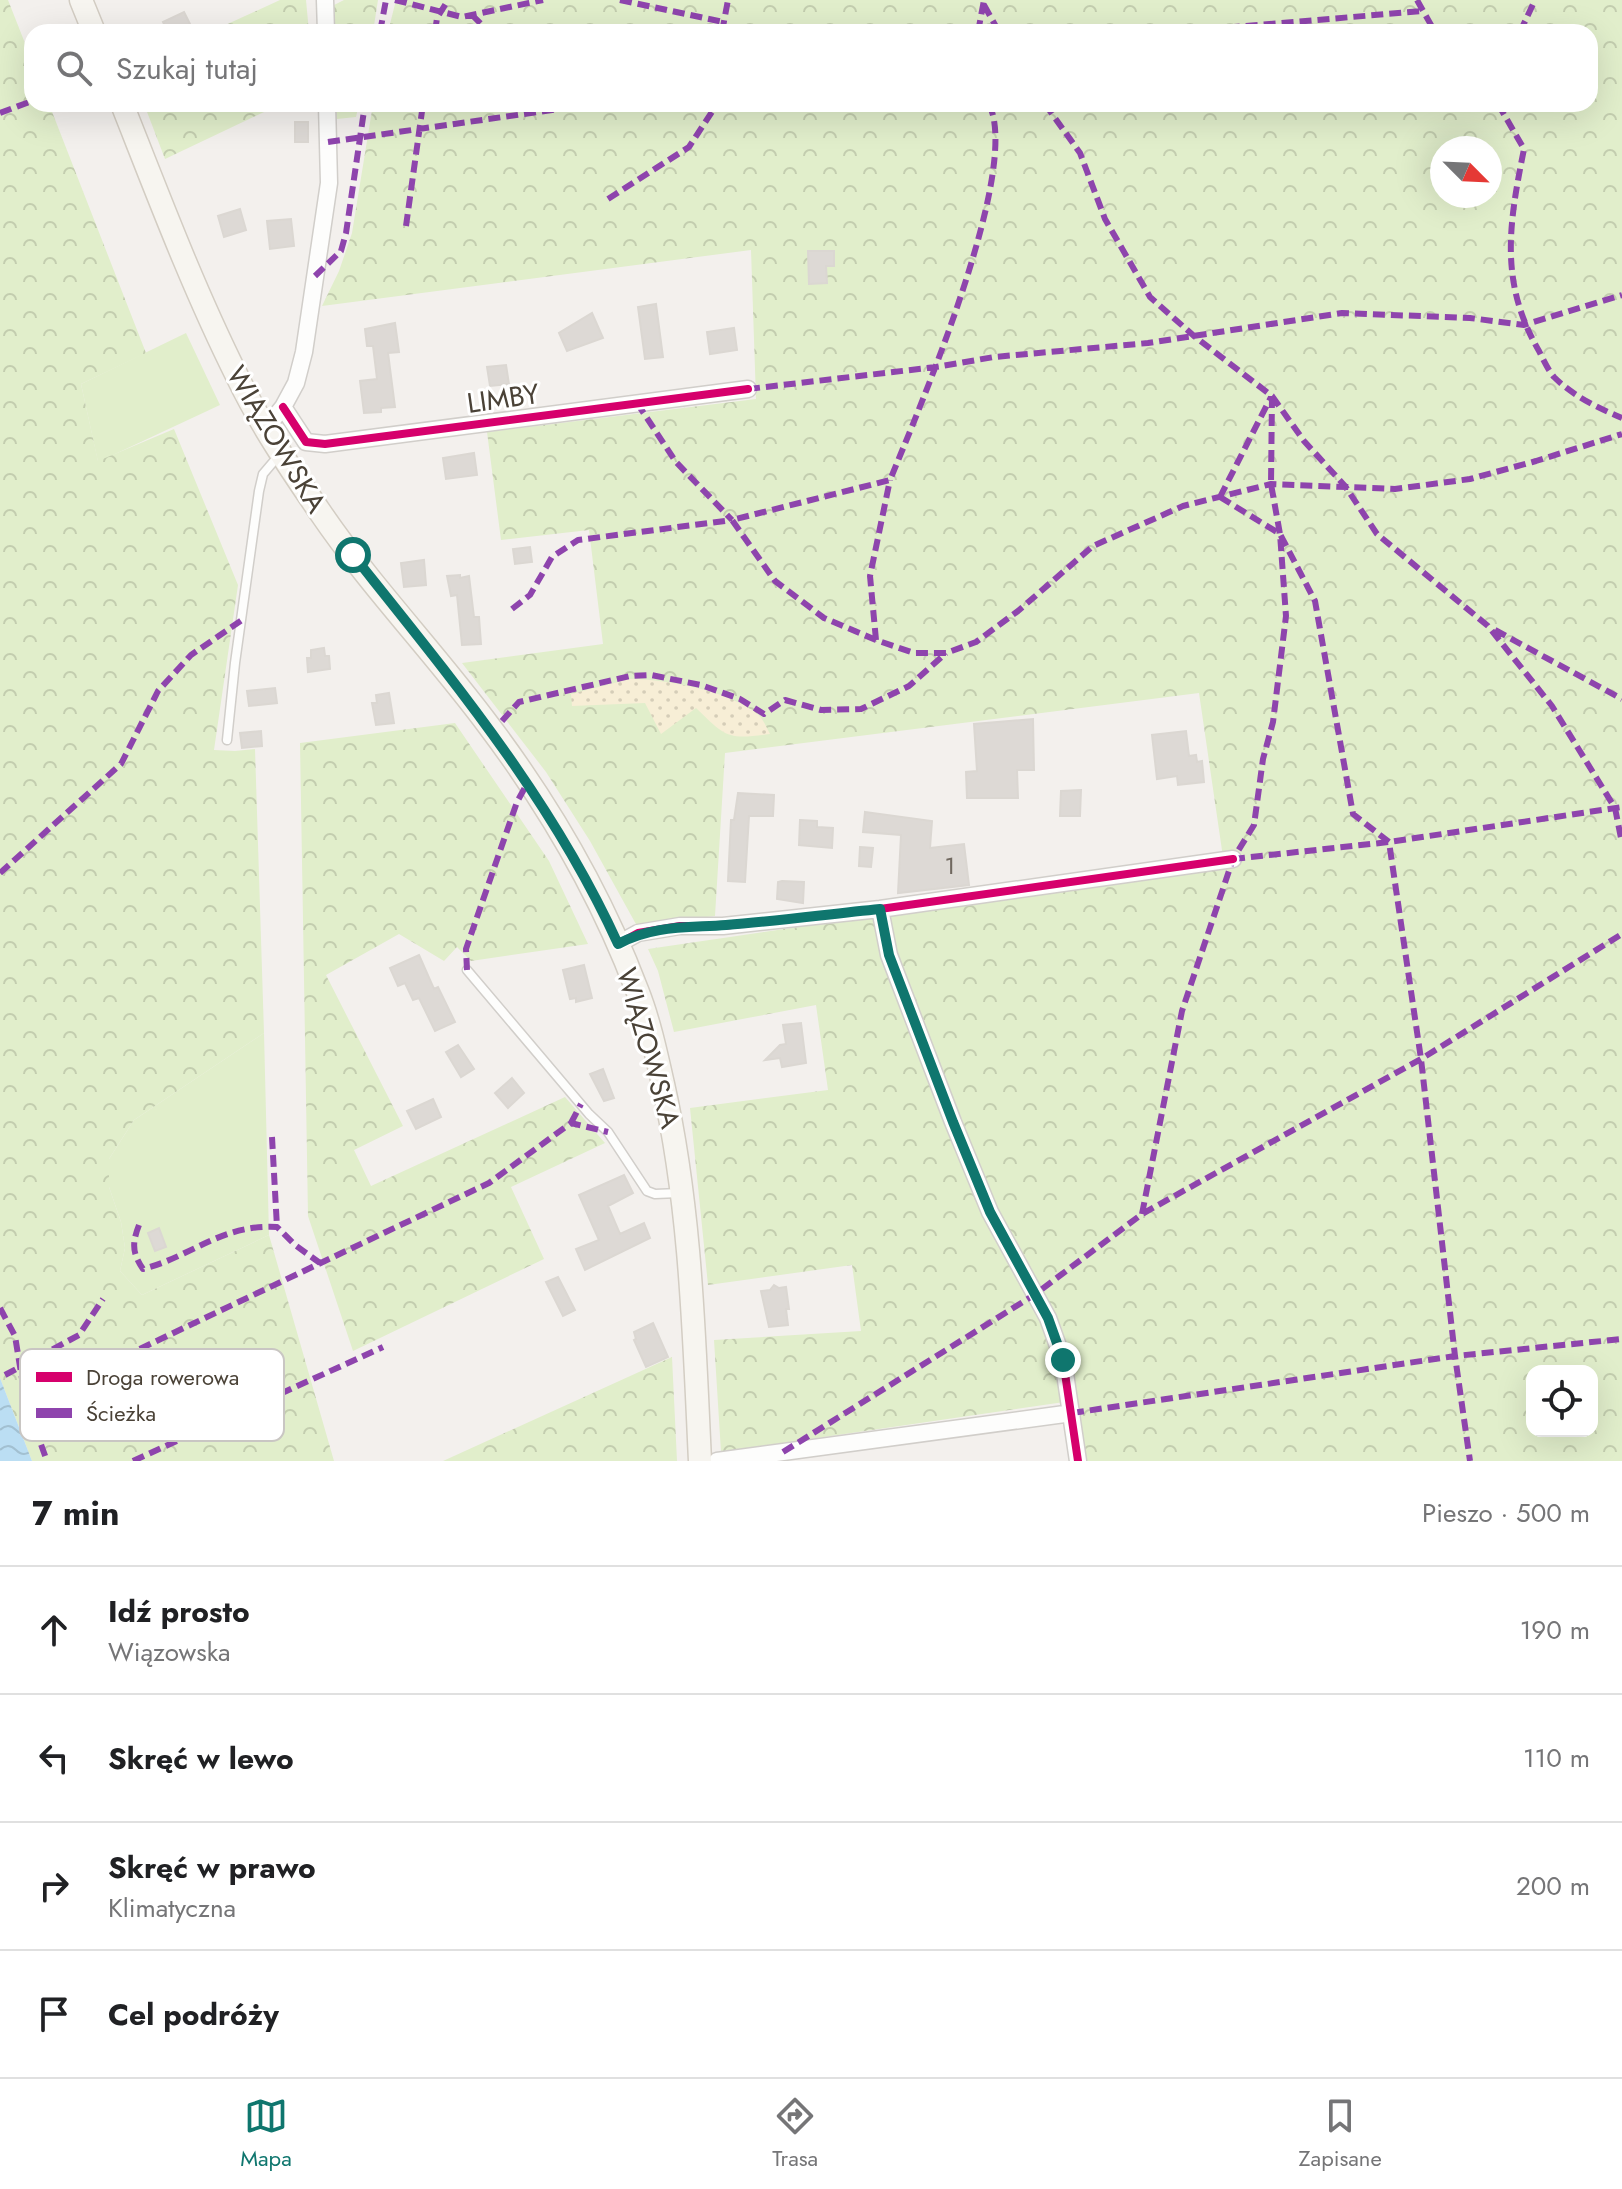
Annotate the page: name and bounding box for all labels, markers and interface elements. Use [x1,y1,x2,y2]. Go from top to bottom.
search box [24,24,1598,112]
icon: search [52,46,96,90]
text: Szukaj tutaj [116,47,258,90]
north arrow [1430,136,1502,208]
street label: WIĄZOWSKA [216,358,337,521]
street label: LIMBY [464,373,542,424]
route start [335,537,371,573]
house number: 1 [945,848,955,883]
street label: WIĄZOWSKA [606,963,691,1134]
route end [1045,1342,1081,1378]
legend [20,1349,284,1441]
text: Droga rowerowa [86,1361,239,1393]
map controls [1526,1365,1598,1437]
button: locate [1526,1365,1598,1437]
text: Ścieżka [86,1397,156,1429]
text: 7 min [32,1489,120,1538]
text: Pieszo · 500 m [1422,1494,1590,1532]
text: Idź prosto [108,1590,250,1633]
icon: ahead [32,1608,76,1652]
text: 190 m [1520,1611,1590,1649]
text: Wiązowska [108,1633,231,1671]
icon: left [32,1736,76,1780]
text: Skręć w lewo [108,1737,294,1780]
text: 110 m [1523,1739,1590,1777]
text: Skręć w prawo [108,1846,316,1889]
icon: right [32,1864,76,1908]
text: 200 m [1516,1867,1590,1905]
text: Klimatyczna [108,1889,236,1927]
icon: arrive [32,1992,76,2036]
text: Cel podróży [108,1993,279,2036]
tab: Mapa [240,2094,292,2174]
tab: Trasa [772,2094,818,2174]
tab: Zapisane [1299,2094,1382,2174]

